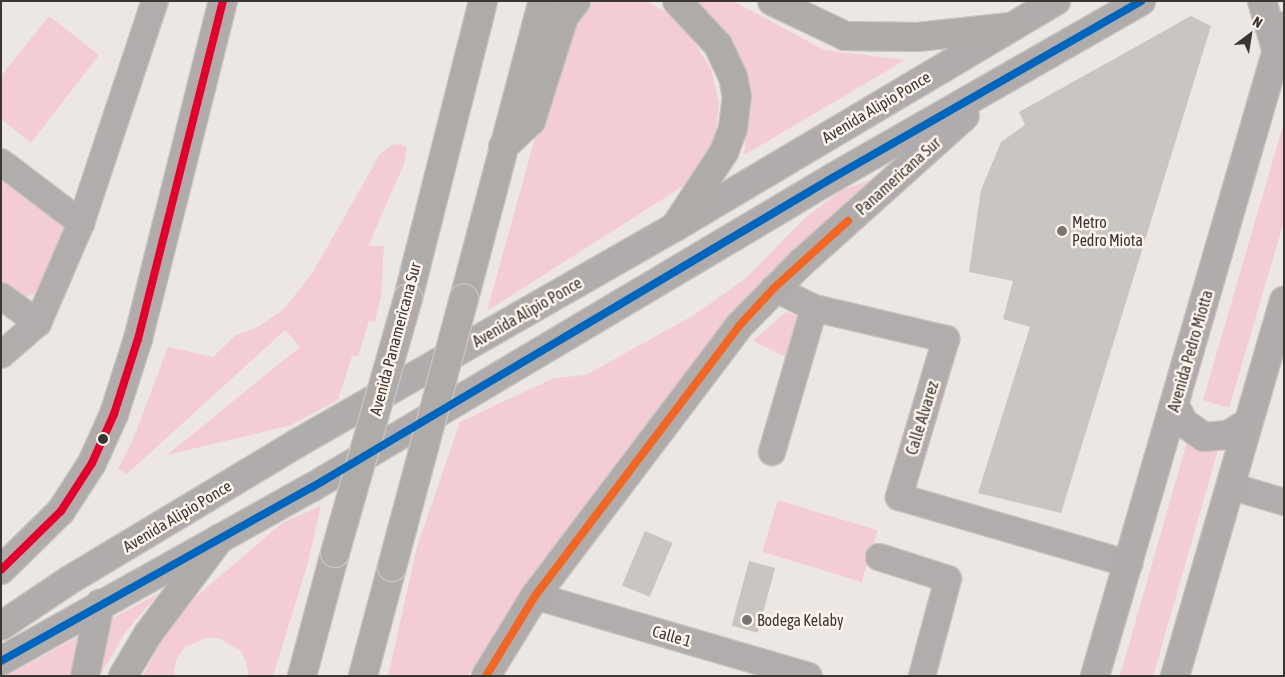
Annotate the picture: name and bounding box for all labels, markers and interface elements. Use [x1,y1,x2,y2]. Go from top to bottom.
north arrow [1225,10,1275,60]
text: N [1250,13,1265,31]
street label: Avenida Alipio Ponce [818,67,934,147]
street label: Panamericana Sur [852,133,944,219]
place label: Metro Pedro Miota [1072,212,1143,250]
marker: Metro Pedro Miota [1056,225,1068,237]
street label: Avenida Panamericana Sur [365,260,425,418]
street label: Avenida Alipio Ponce [469,273,585,351]
street label: Avenida Pedro Miotta [1163,288,1217,414]
street label: Calle Alvarez [902,379,942,457]
unlabelled marker [98,434,108,444]
street label: Avenida Alipio Ponce [119,476,235,556]
place label: Bodega Kelaby [757,610,844,630]
marker: Bodega Kelaby [741,614,753,626]
street label: Calle 1 [650,621,694,651]

